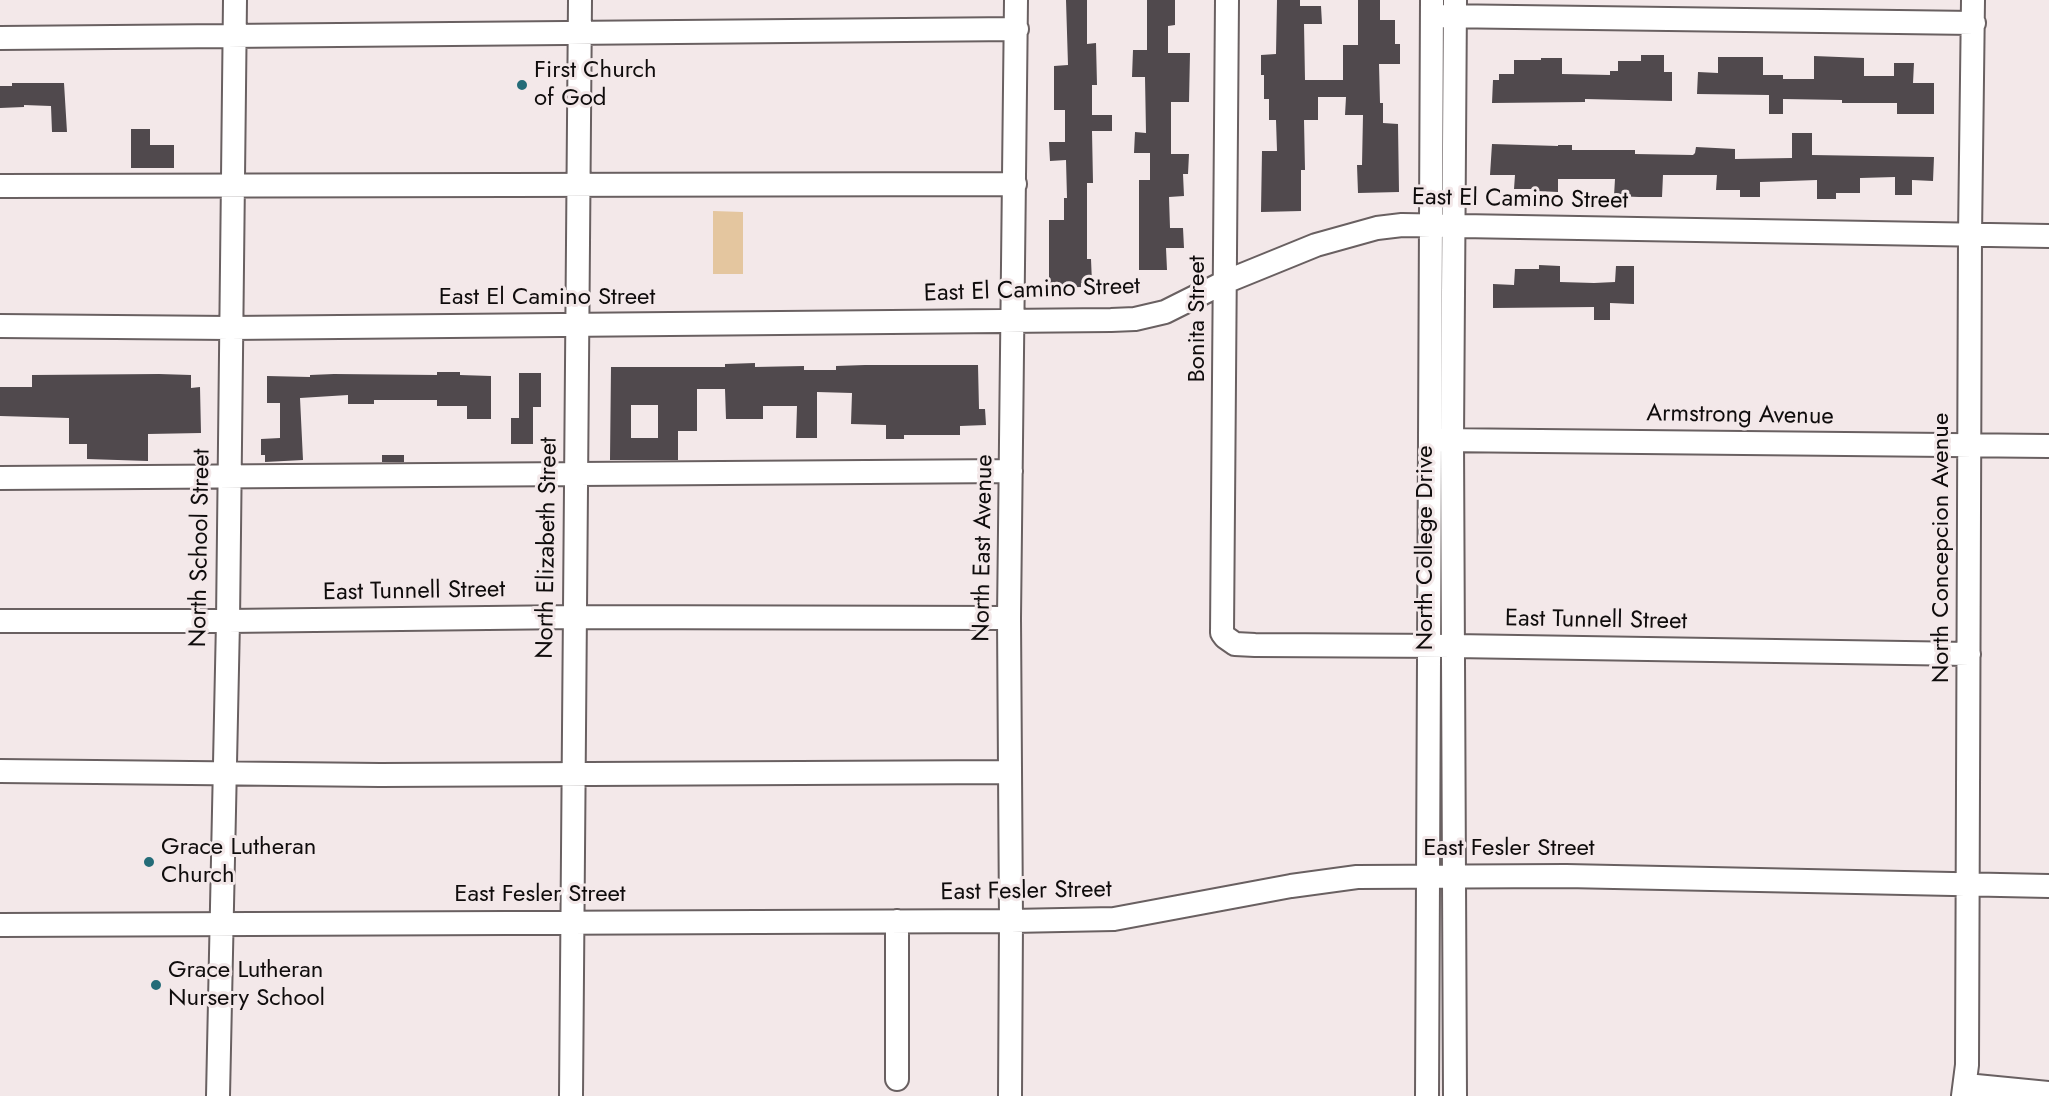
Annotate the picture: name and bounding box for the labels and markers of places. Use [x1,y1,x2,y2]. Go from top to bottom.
place label: First Church of God [534,57,657,113]
marker: First Church of God [515,78,529,92]
place label: Grace Lutheran Church [161,834,316,890]
marker: Grace Lutheran Church [142,855,156,869]
place label: Grace Lutheran Nursery School [168,957,325,1013]
marker: Grace Lutheran Nursery School [149,978,163,992]

